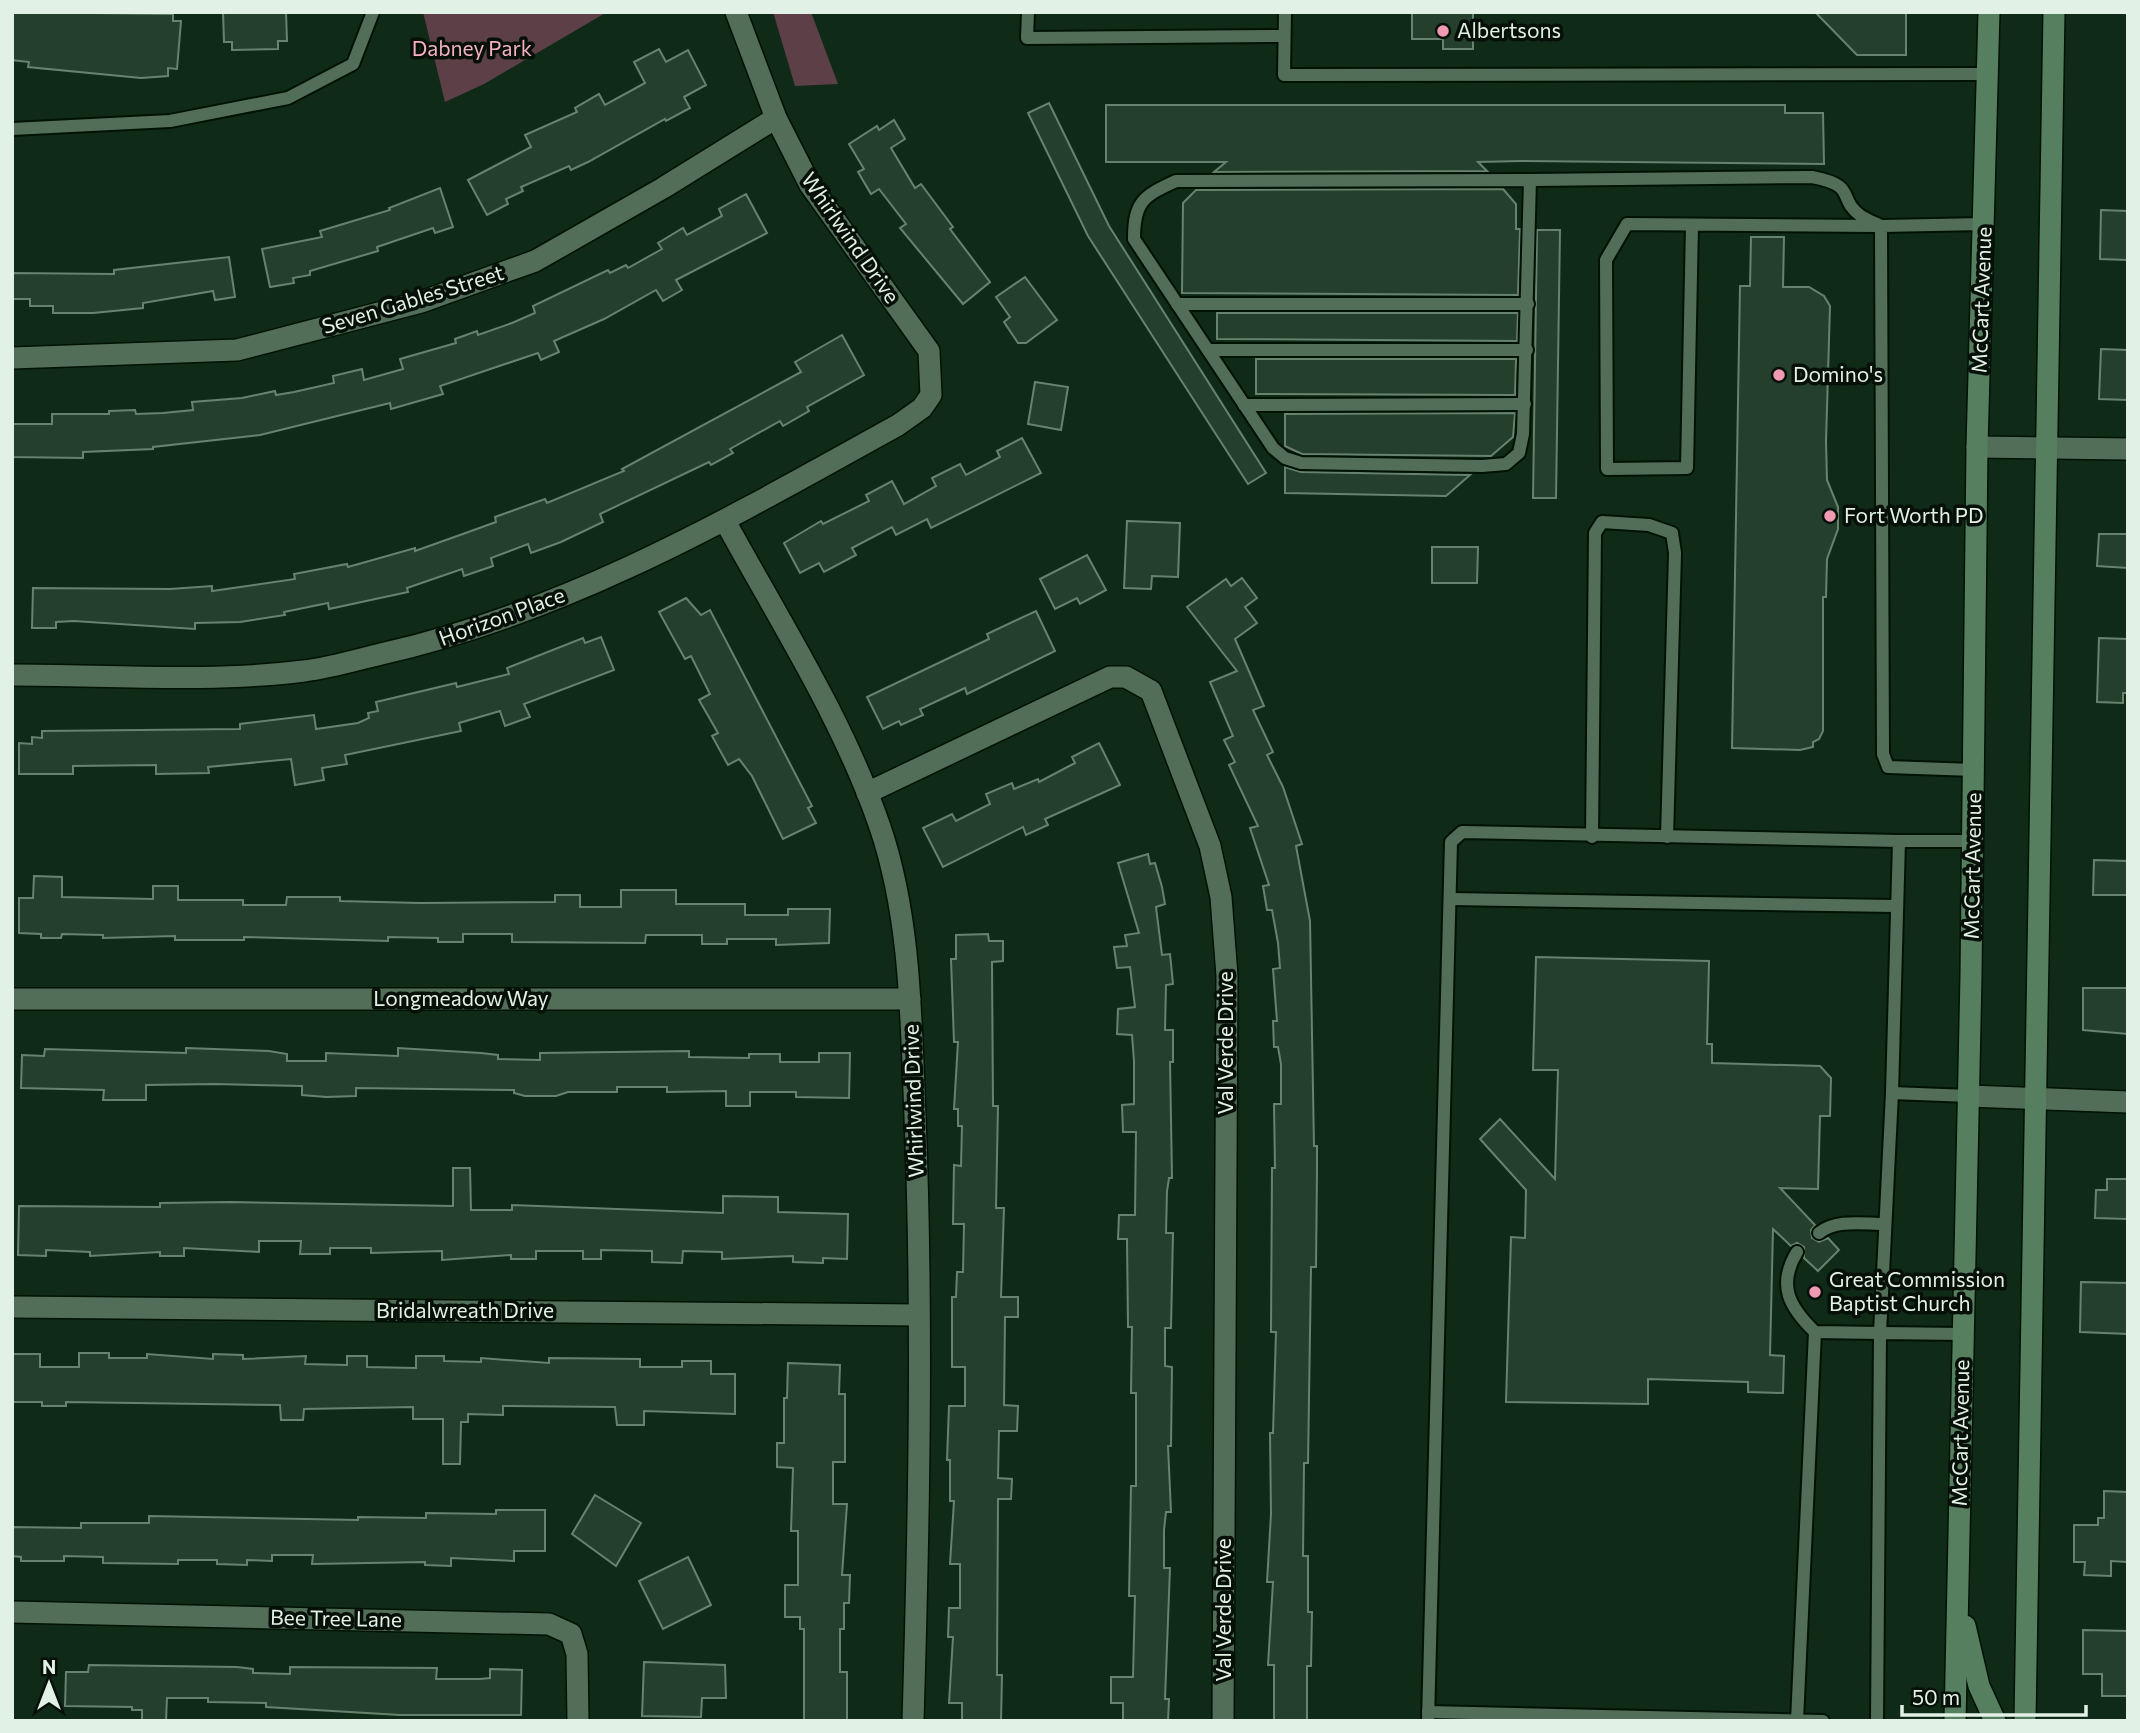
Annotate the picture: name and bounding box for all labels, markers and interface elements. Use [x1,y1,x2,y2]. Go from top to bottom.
place label: Albertsons [1457,17,1561,42]
marker: Albertsons [1435,23,1451,39]
park label: Dabney Park [412,35,532,60]
street label: Whirlwind Drive [797,167,906,307]
street label: McCart Avenue [1965,226,1996,374]
street label: Seven Gables Street [319,259,506,338]
place label: Domino's [1793,361,1883,386]
marker: Domino's [1771,367,1787,383]
place label: Fort Worth PD [1844,502,1983,527]
marker: Fort Worth PD [1822,508,1838,524]
street label: Horizon Place [435,581,568,650]
street label: McCart Avenue [1958,792,1985,940]
street label: Val Verde Drive [1212,971,1237,1115]
street label: Longmeadow Way [373,985,549,1010]
street label: Whirlwind Drive [897,1024,928,1178]
place label: Great Commission Baptist Church [1829,1266,2005,1315]
marker: Great Commission Baptist Church [1807,1284,1823,1300]
street label: Bridalwreath Drive [376,1297,554,1322]
street label: McCart Avenue [1946,1359,1973,1507]
street label: Val Verde Drive [1210,1538,1235,1682]
street label: Bee Tree Lane [270,1604,402,1631]
north arrow [14,1649,84,1719]
text: N [42,1655,56,1678]
scale bar [1902,1674,2086,1718]
text: 50 m [1912,1684,1960,1709]

